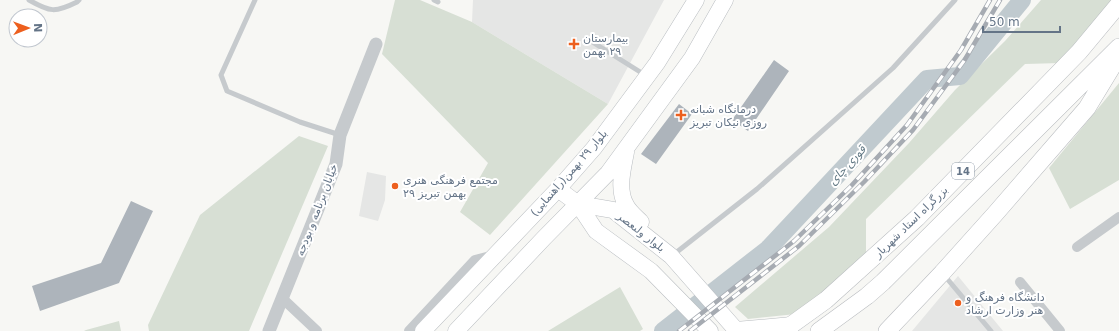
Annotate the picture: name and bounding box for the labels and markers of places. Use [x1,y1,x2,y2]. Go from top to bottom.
place label: بیمارستان ٢٩ بهمن [583,32,628,58]
marker: بیمارستان ٢٩ بهمن [568,38,580,50]
place label: درمانگاه شبانه روزی نیکان تبریز [689,103,767,129]
marker: درمانگاه شبانه روزی نیکان تبریز [675,109,687,121]
place label: مجتمع فرهنگی هنری ۲۹ بهمن تبریز [403,174,498,200]
marker: مجتمع فرهنگی هنری ۲۹ بهمن تبریز [390,181,400,191]
place label: دانشگاه فرهنگ و هنر وزارت ارشاد [965,291,1045,317]
marker: دانشگاه فرهنگ و هنر وزارت ارشاد [953,298,963,308]

